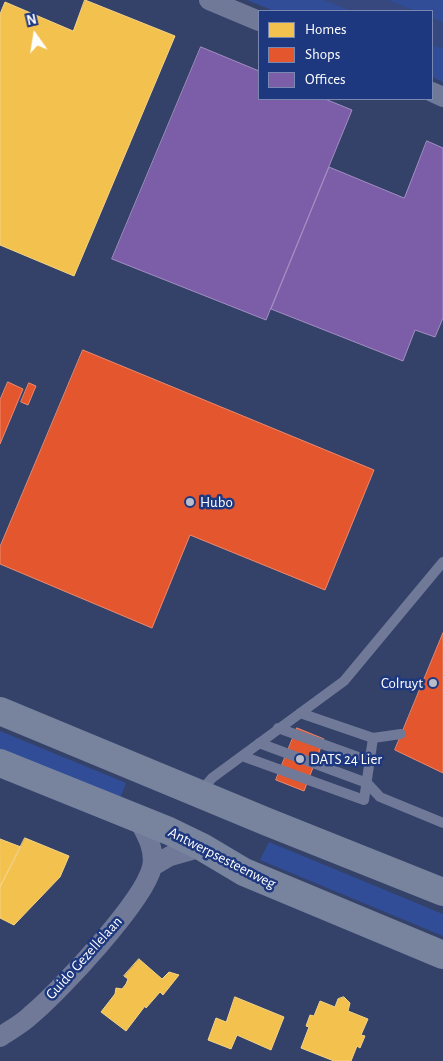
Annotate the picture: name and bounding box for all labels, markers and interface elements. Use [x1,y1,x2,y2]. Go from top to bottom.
north arrow [10,10,60,60]
legend [258,10,433,100]
text: N [25,12,38,28]
text: Homes [305,22,347,37]
text: Shops [305,47,340,62]
text: Offices [305,72,346,87]
place label: Hubo [200,493,233,511]
marker: Hubo [184,496,196,508]
place label: Colruyt [381,674,423,692]
marker: Colruyt [427,677,439,689]
place label: DATS 24 Lier [310,750,382,768]
marker: DATS 24 Lier [294,753,306,765]
street label: Antwerpsesteenweg [165,823,279,893]
street label: Guido Gezellelaan [42,913,126,1003]

